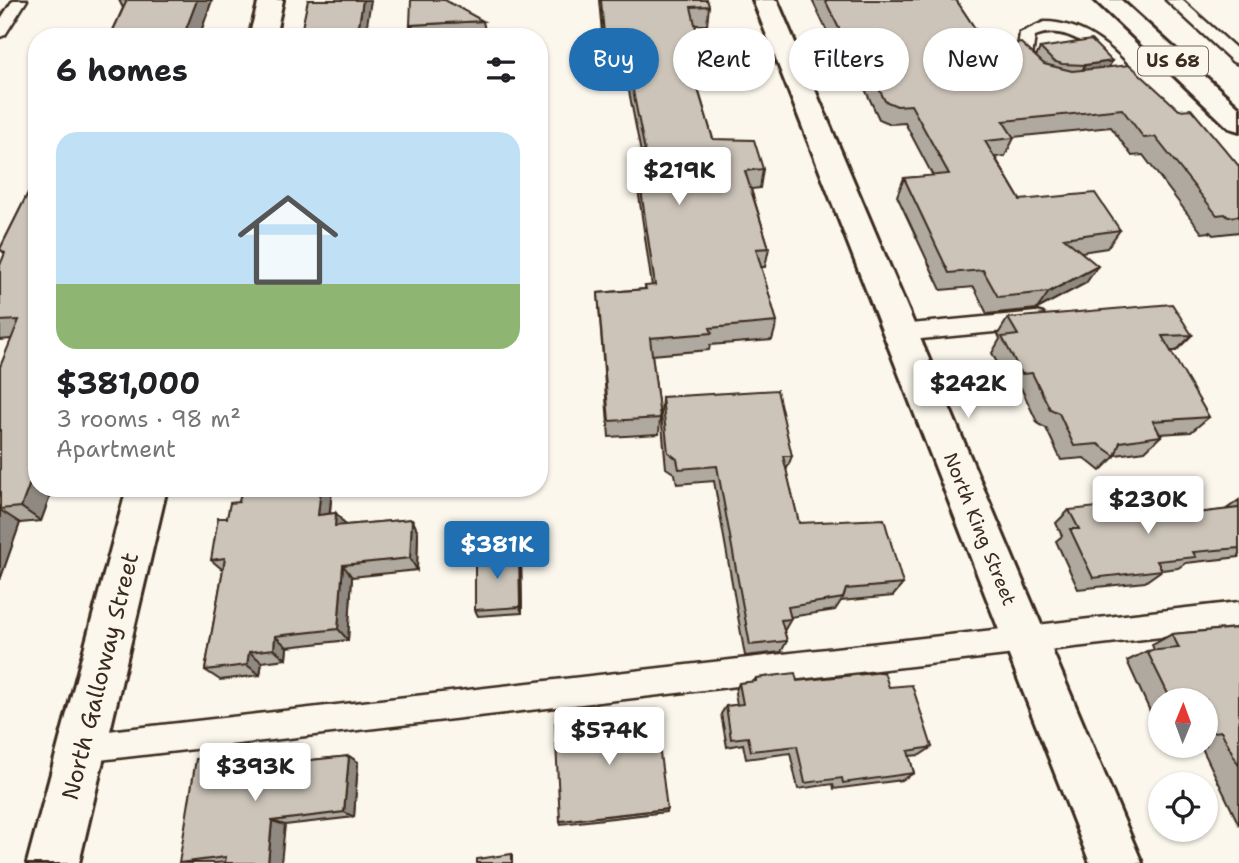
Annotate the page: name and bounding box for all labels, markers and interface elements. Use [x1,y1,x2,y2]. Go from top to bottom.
chip: Buy [569,28,659,91]
chip: Rent [673,28,775,91]
chip: Filters [789,28,909,91]
chip: New [923,28,1023,91]
road number: US 68 [1138,46,1208,76]
text: 6 homes [56,50,188,91]
icon: filters [482,51,520,89]
pin: $219K [630,148,728,207]
text: $219K [643,155,715,185]
icon: home [225,177,351,303]
pin: $242K [919,360,1017,420]
text: $381,000 [56,363,200,404]
text: $242K [929,368,1007,398]
text: 3 rooms · 98 m² [56,404,241,434]
text: Apartment [56,434,176,464]
street label: North King Street [938,449,1022,609]
pin: $230K [1099,476,1197,536]
text: $230K [1109,484,1187,514]
pin: $381K [448,522,546,581]
text: $381K [460,529,534,559]
street label: North Galloway Street [55,549,145,803]
north arrow [1148,688,1218,758]
map controls [1148,688,1218,842]
pin: $574K [560,708,658,767]
text: $574K [570,715,648,745]
pin: $393K [206,744,304,803]
text: $393K [216,751,294,781]
button: locate [1148,772,1218,842]

